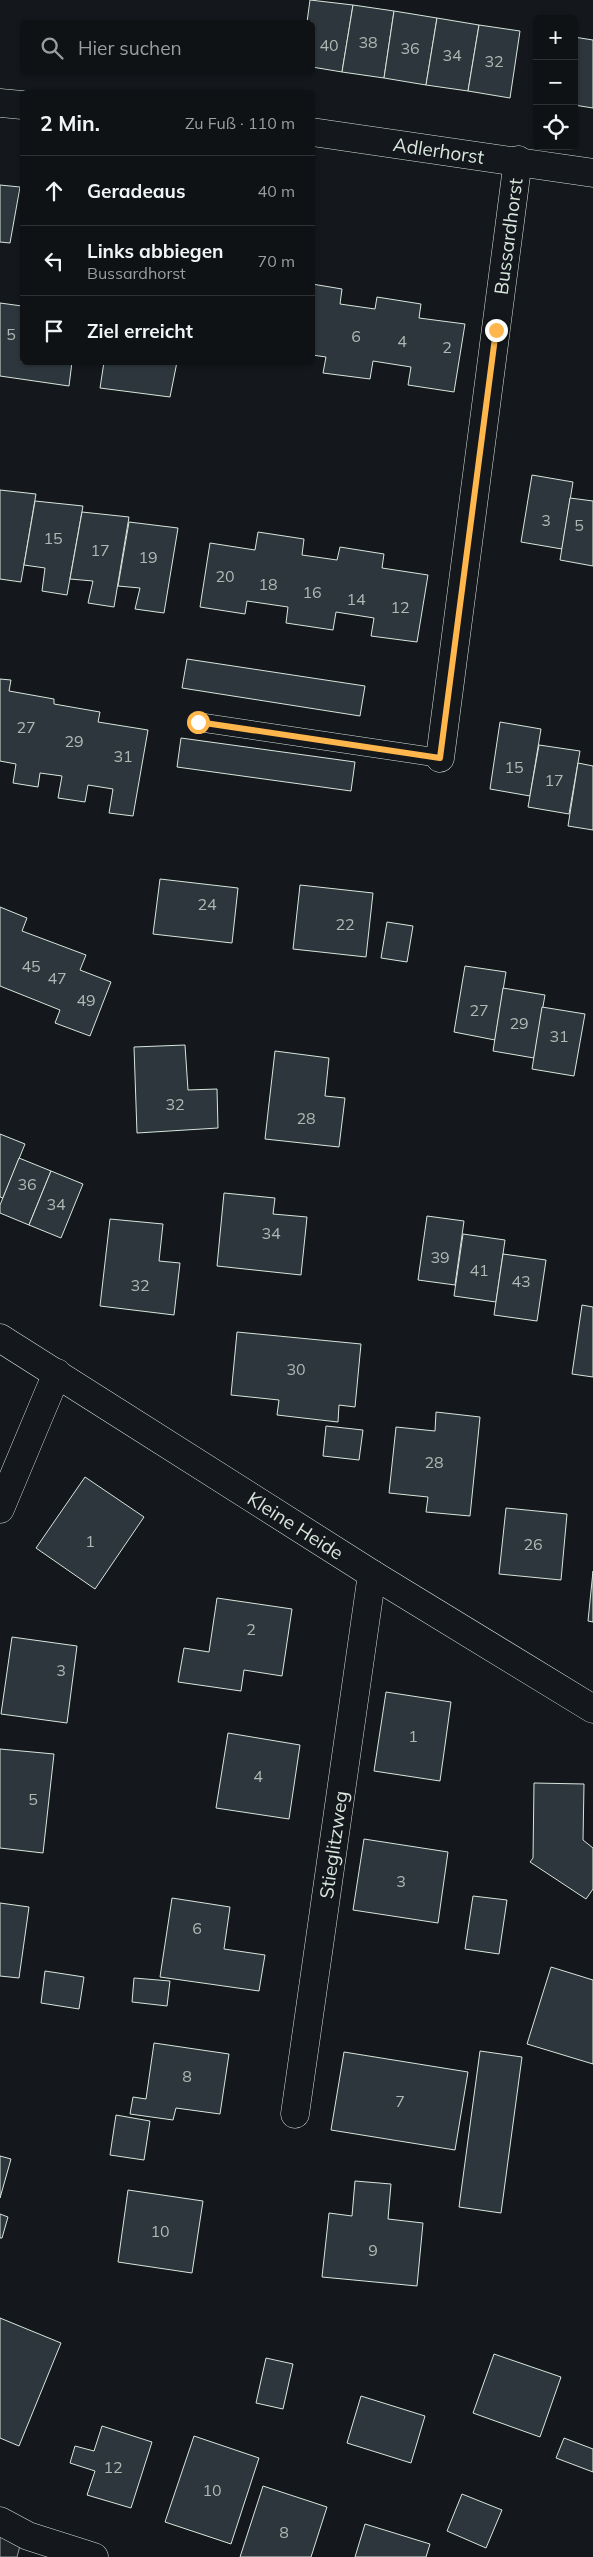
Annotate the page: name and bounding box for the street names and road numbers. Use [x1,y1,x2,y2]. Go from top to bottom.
street label: Adlerhorst [391,132,486,169]
street label: Bussardhorst [489,176,528,296]
street label: Kleine Heide [243,1486,348,1565]
street label: Stieglitzweg [314,1789,353,1900]

